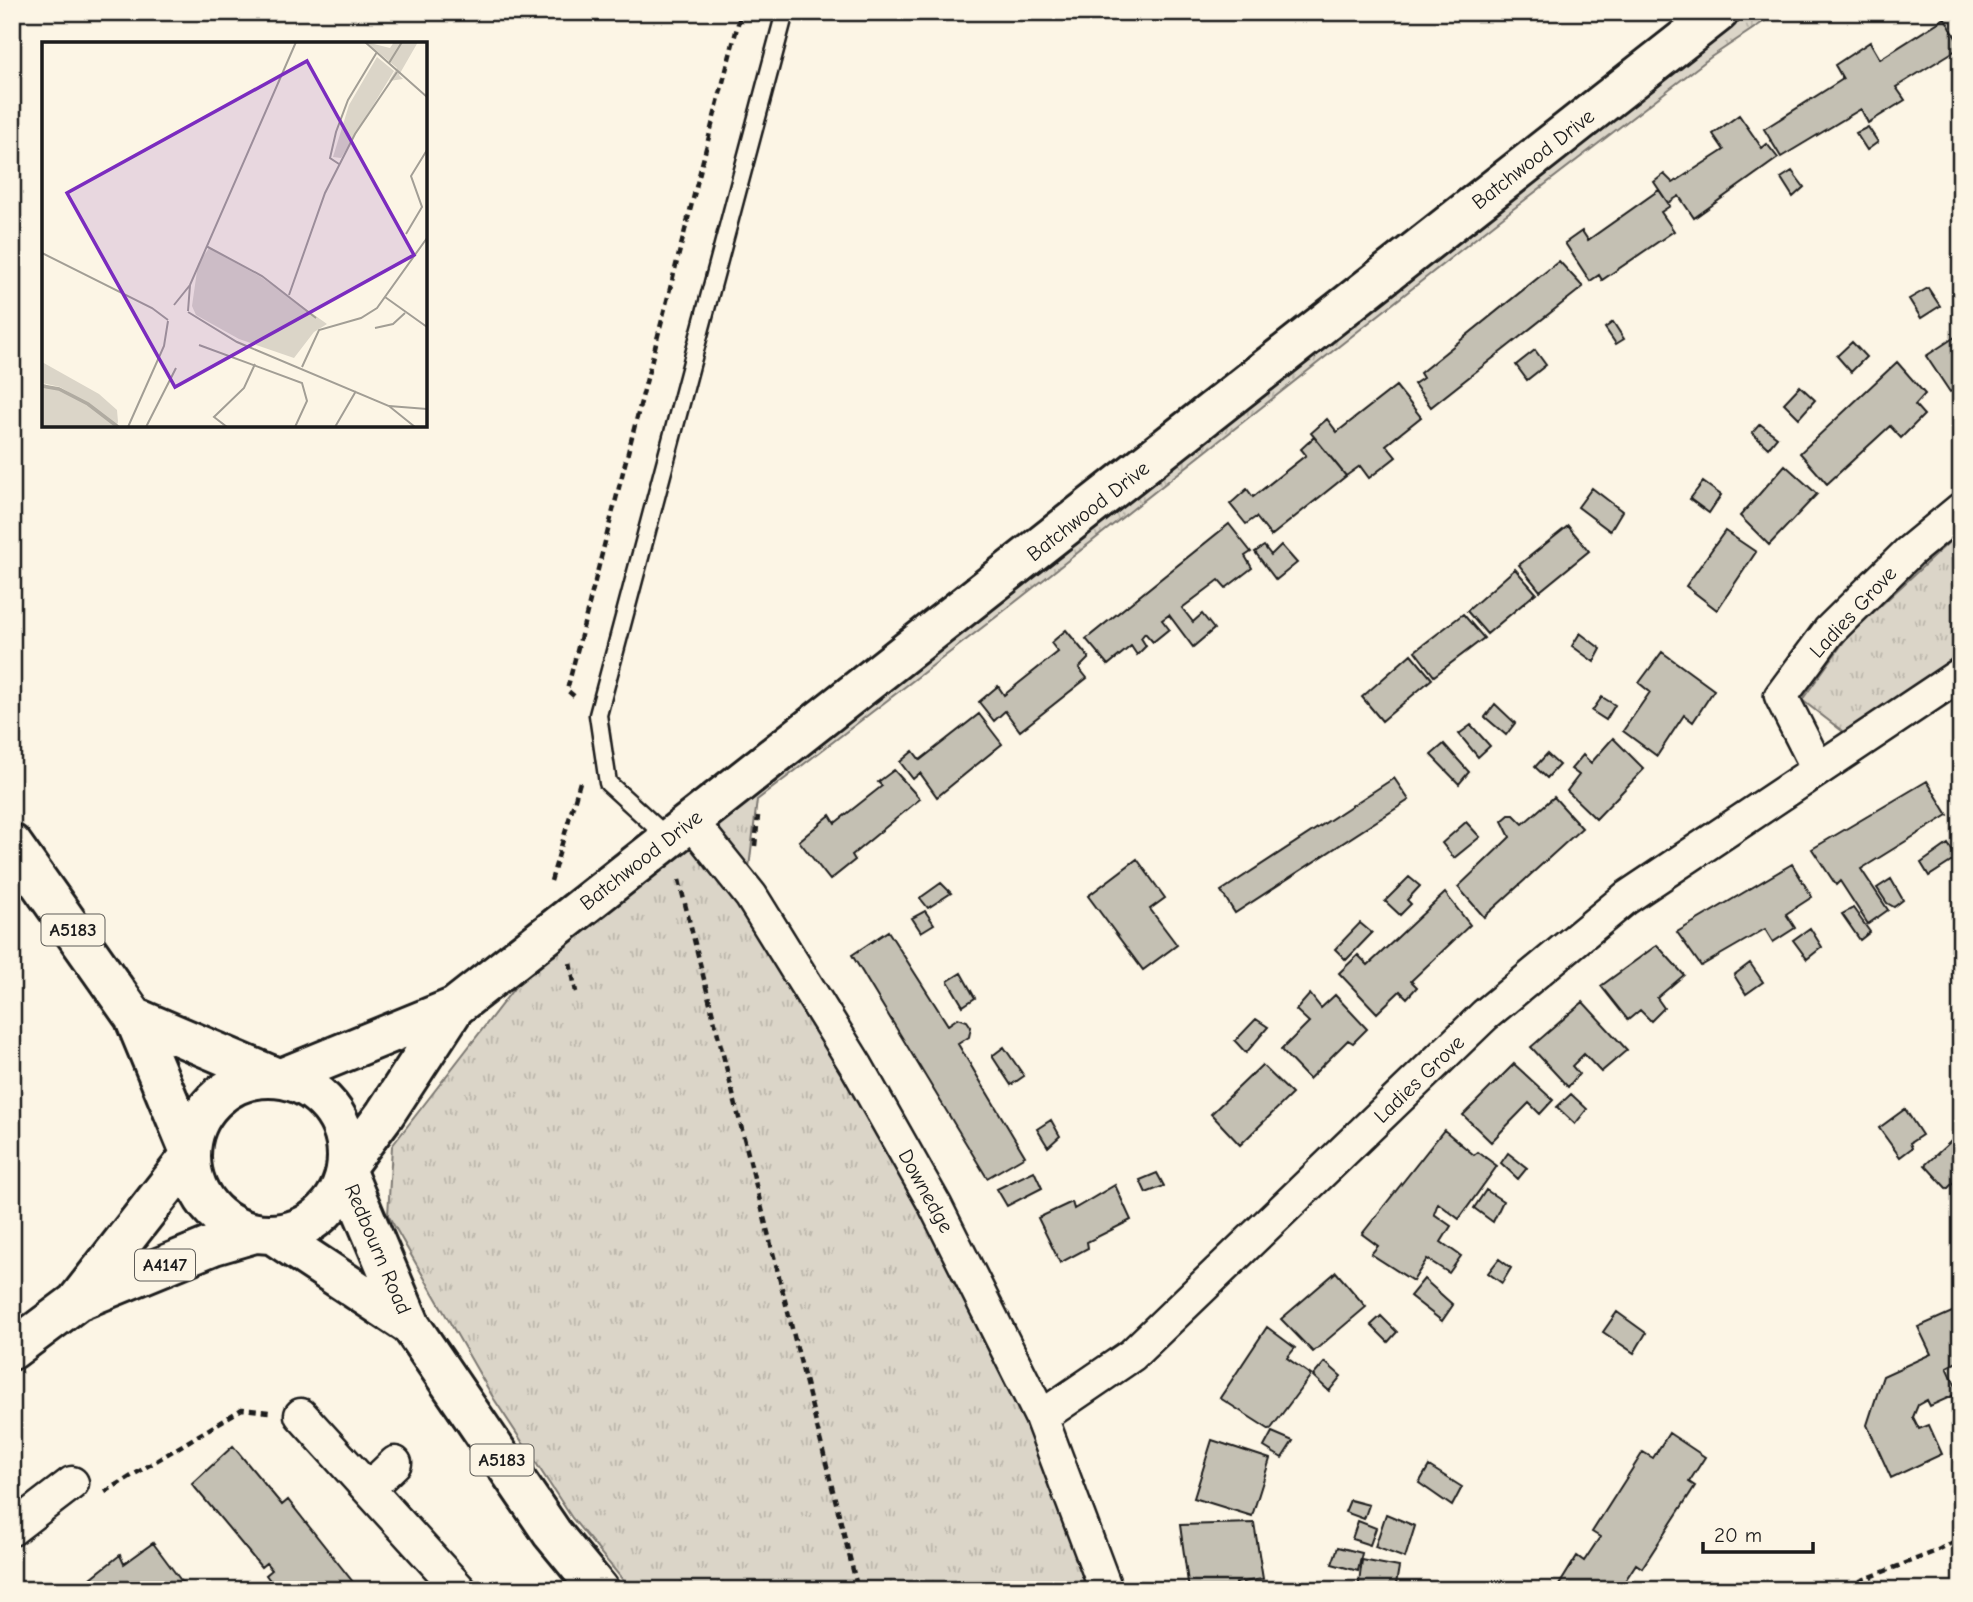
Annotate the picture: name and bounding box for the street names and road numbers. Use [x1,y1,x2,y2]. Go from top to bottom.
street label: Batchwood Drive [1467,104,1599,214]
street label: Batchwood Drive [1022,456,1154,566]
street label: Ladies Grove [1805,561,1901,663]
street label: Batchwood Drive [575,805,707,915]
road number: A5183 [42,914,104,946]
street label: Ladies Grove [1369,1030,1469,1128]
street label: Downedge [893,1145,959,1237]
street label: Redbourn Road [340,1180,416,1318]
road number: A4147 [135,1250,195,1280]
road number: A5183 [470,1444,534,1476]

